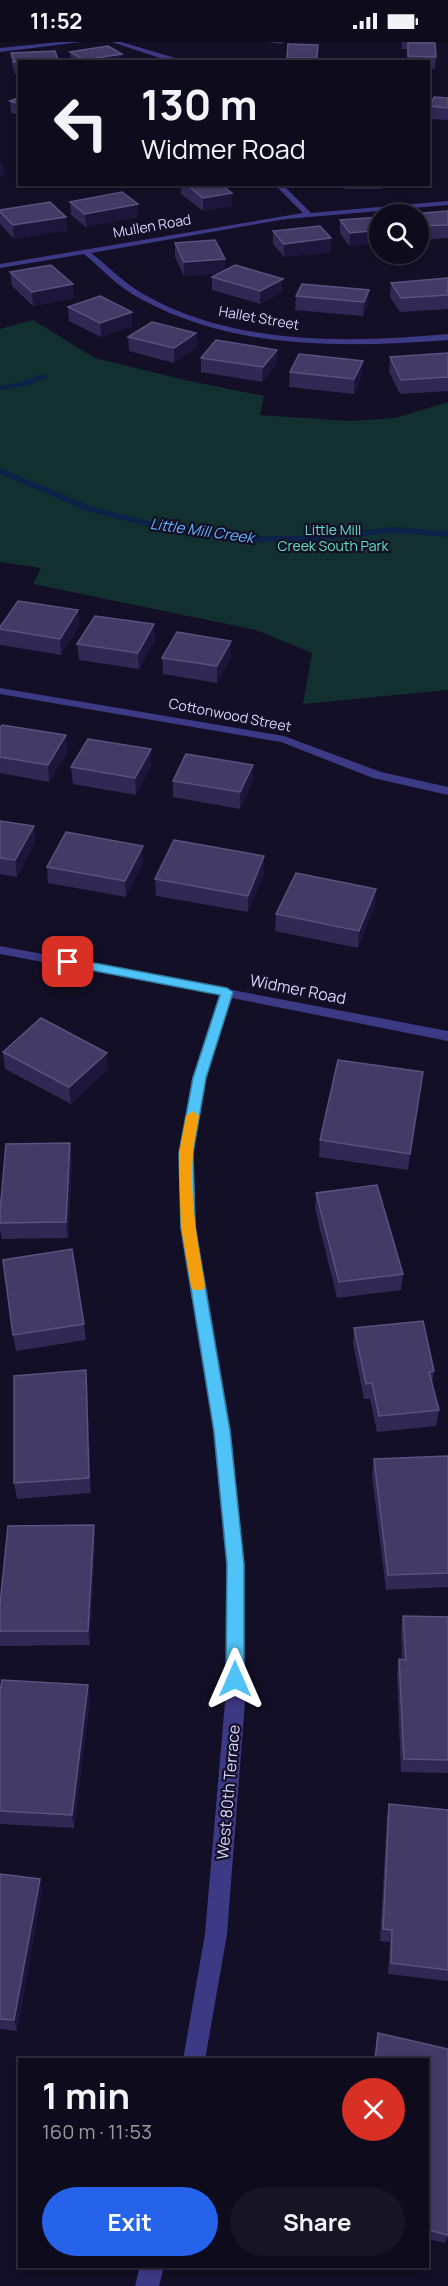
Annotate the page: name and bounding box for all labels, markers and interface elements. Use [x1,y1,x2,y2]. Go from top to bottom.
text: 11:52 [30,6,82,36]
text: 130 m [141,75,258,133]
icon: left [42,84,120,162]
text: Widmer Road [141,130,306,167]
map controls [369,204,429,264]
button: search [369,204,429,264]
street label: Mullen Road [111,209,192,242]
street label: Hallet Street [217,301,301,334]
water label: Little Mill Creek [149,513,258,549]
park label: Little Mill Creek South Park [278,520,389,555]
street label: Cottonwood Street [167,693,293,736]
pin [42,936,93,987]
icon: arrive [51,945,84,978]
street label: Widmer Road [248,969,348,1009]
position arrow [203,1647,267,1711]
street label: West 80th Terrace [211,1724,245,1860]
text: 1 min [42,2071,130,2120]
button: close [342,2078,405,2141]
text: 160 m · 11:53 [42,2118,152,2145]
button: Exit [42,2187,218,2256]
button: Share [230,2187,405,2256]

